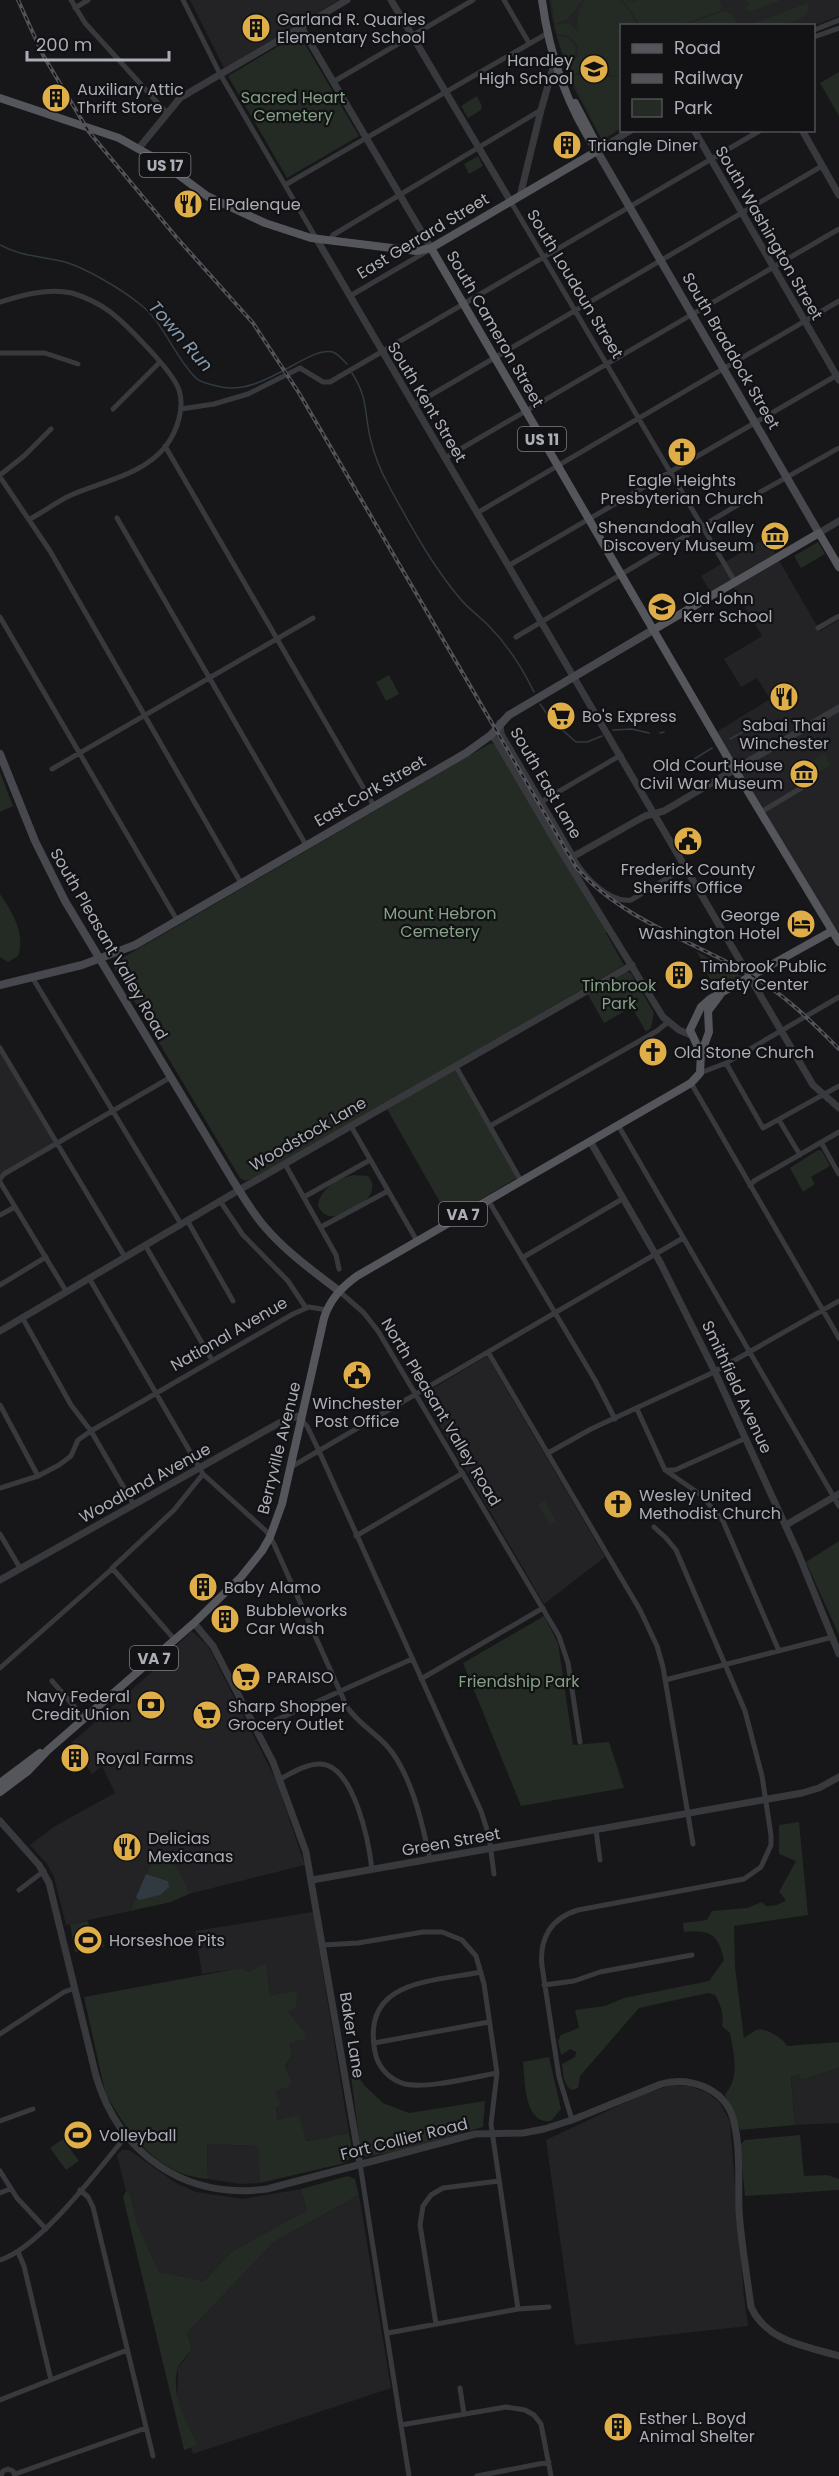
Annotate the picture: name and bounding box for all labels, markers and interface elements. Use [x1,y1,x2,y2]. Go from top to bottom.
place label: Garland R. Quarles Elementary School [277,8,426,49]
building icon: Garland R. Quarles Elementary School [240,12,272,44]
scale bar [27,24,170,62]
legend [620,24,815,132]
text: 200 m [36,32,92,57]
text: Road [674,35,721,60]
place label: Handley High School [479,49,573,90]
school or university icon: Handley High School [578,53,610,85]
text: Railway [674,65,743,90]
place label: Auxiliary Attic Thrift Store [77,78,184,119]
building icon: Auxiliary Attic Thrift Store [40,82,72,114]
park label: Sacred Heart Cemetery [241,86,345,127]
text: Park [674,95,713,120]
building icon: Triangle Diner [551,129,583,161]
place label: Triangle Diner [588,134,698,157]
street label: South Washington Street [710,142,828,324]
road number: US 17 [140,153,190,177]
street label: East Gerrard Street [353,187,494,285]
restaurant icon: El Palenque [172,188,204,220]
place label: El Palenque [209,193,301,216]
street label: South Loudoun Street [521,205,629,363]
street label: South Cameron Street [441,246,549,412]
street label: South Braddock Street [677,268,785,434]
water label: Town Run [143,295,219,377]
street label: South Kent Street [382,337,472,467]
road number: US 11 [518,427,566,451]
church icon: Eagle Heights Presbyterian Church [666,436,698,468]
place label: Eagle Heights Presbyterian Church [600,469,764,510]
place label: Shenandoah Valley Discovery Museum [598,516,754,557]
museum icon: Shenandoah Valley Discovery Museum [759,520,791,552]
place label: Old John Kerr School [683,587,772,628]
school or university icon: Old John Kerr School [646,591,678,623]
restaurant icon: Sabai Thai Winchester [768,681,800,713]
supermarket icon: Bo's Express [545,700,577,732]
place label: Bo's Express [582,705,677,728]
place label: Sabai Thai Winchester [739,714,829,755]
street label: South East Lane [505,723,587,843]
street label: East Cork Street [310,750,430,832]
place label: Old Court House Civil War Museum [640,754,783,795]
museum icon: Old Court House Civil War Museum [788,758,820,790]
public building icon: Frederick County Sheriffs Office [672,825,704,857]
street label: South Pleasant Valley Road [45,844,173,1044]
place label: Frederick County Sheriffs Office [621,858,755,899]
park label: Mount Hebron Cemetery [384,902,496,943]
place label: George Washington Hotel [638,904,780,945]
hotel icon: George Washington Hotel [785,908,817,940]
place label: Timbrook Public Safety Center [700,955,827,996]
building icon: Timbrook Public Safety Center [663,959,695,991]
park label: Timbrook Park [582,974,657,1015]
church icon: Old Stone Church [637,1036,669,1068]
place label: Old Stone Church [674,1041,814,1064]
street label: Woodstock Lane [245,1091,371,1177]
road number: VA 7 [439,1202,487,1226]
street label: National Avenue [166,1291,292,1377]
street label: North Pleasant Valley Road [376,1314,506,1510]
street label: Smithfield Avenue [696,1317,778,1457]
public building icon: Winchester Post Office [341,1359,373,1391]
street label: Berryville Avenue [251,1379,307,1517]
place label: Winchester Post Office [312,1392,402,1433]
street label: Woodland Avenue [75,1437,215,1529]
place label: Wesley United Methodist Church [639,1484,781,1525]
church icon: Wesley United Methodist Church [602,1488,634,1520]
building icon: Baby Alamo [187,1571,219,1603]
place label: Baby Alamo [224,1576,321,1599]
place label: Bubbleworks Car Wash [246,1599,347,1640]
building icon: Bubbleworks Car Wash [209,1603,241,1635]
road number: VA 7 [130,1646,178,1670]
supermarket icon: PARAISO [230,1661,262,1693]
place label: PARAISO [267,1666,333,1689]
park label: Friendship Park [459,1670,580,1693]
place label: Navy Federal Credit Union [26,1685,130,1726]
bank icon: Navy Federal Credit Union [135,1689,167,1721]
place label: Sharp Shopper Grocery Outlet [228,1695,347,1736]
supermarket icon: Sharp Shopper Grocery Outlet [191,1699,223,1731]
building icon: Royal Farms [59,1742,91,1774]
place label: Royal Farms [96,1747,194,1770]
street label: Green Street [400,1822,502,1862]
place label: Delicias Mexicanas [148,1827,233,1868]
restaurant icon: Delicias Mexicanas [111,1831,143,1863]
sports icon: Horseshoe Pits [72,1924,104,1956]
place label: Horseshoe Pits [109,1929,225,1952]
street label: Baker Lane [334,1990,370,2080]
street label: Fort Collier Road [338,2112,470,2166]
sports icon: Volleyball [62,2119,94,2151]
place label: Volleyball [99,2124,176,2147]
place label: Esther L. Boyd Animal Shelter [639,2407,755,2448]
building icon: Esther L. Boyd Animal Shelter [602,2411,634,2443]

